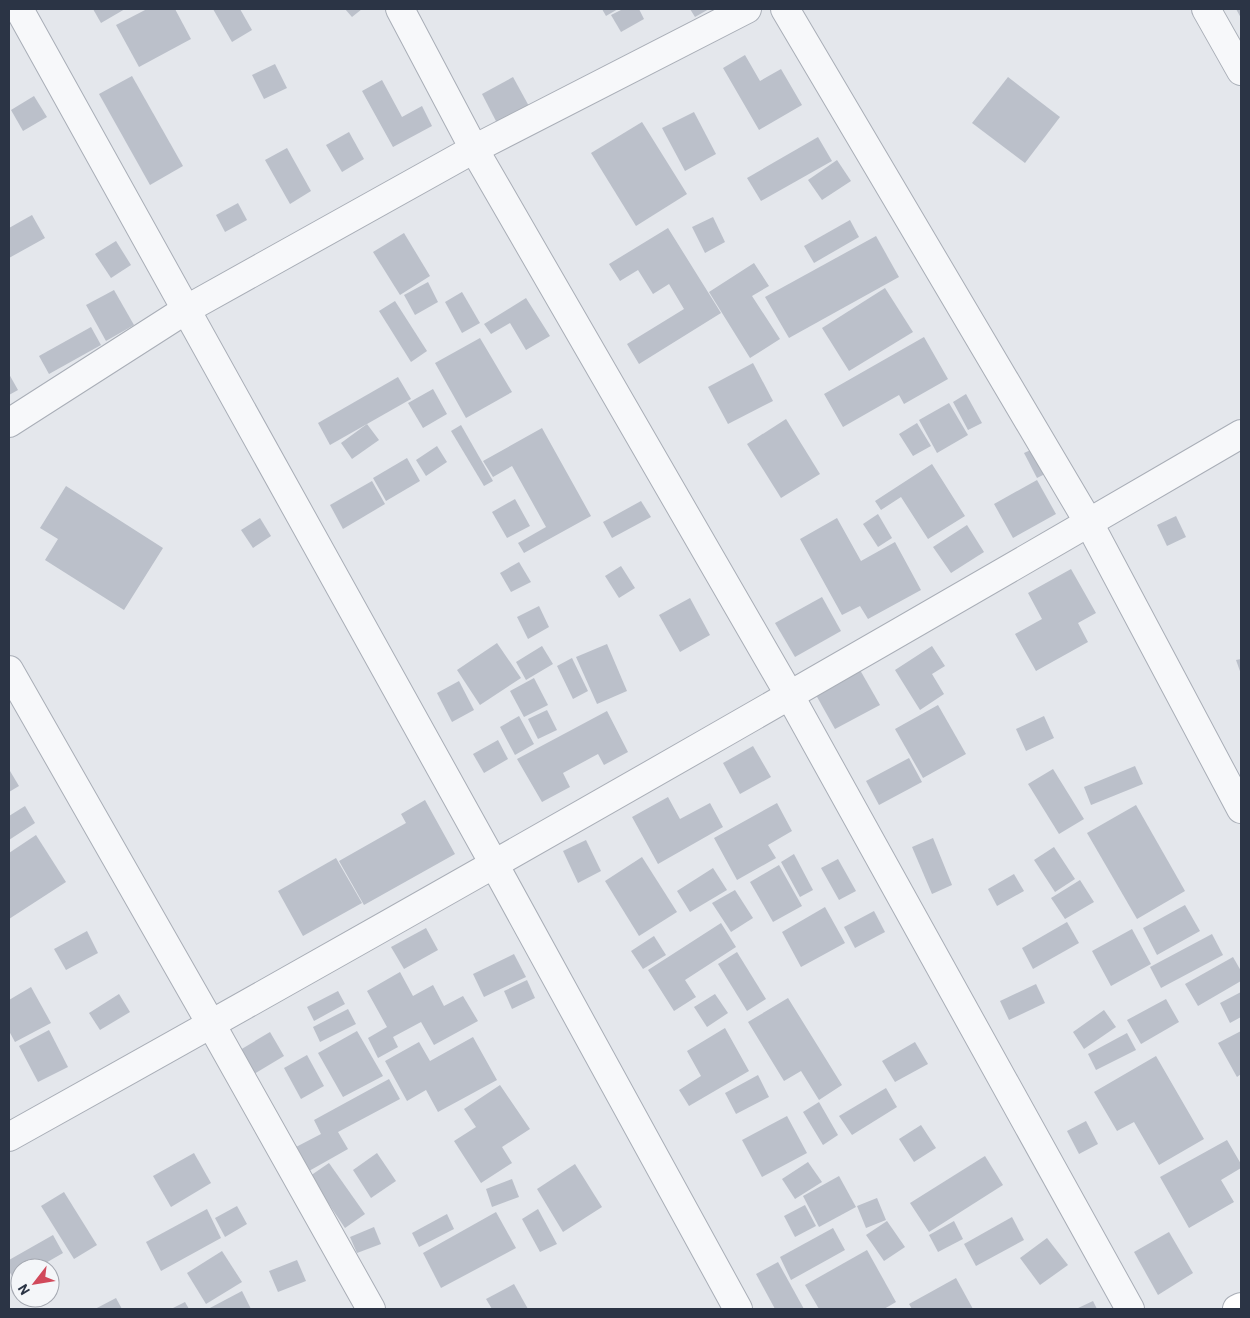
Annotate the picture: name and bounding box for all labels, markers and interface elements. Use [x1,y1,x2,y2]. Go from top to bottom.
north arrow [10,1258,60,1308]
text: N [14,1282,33,1298]

